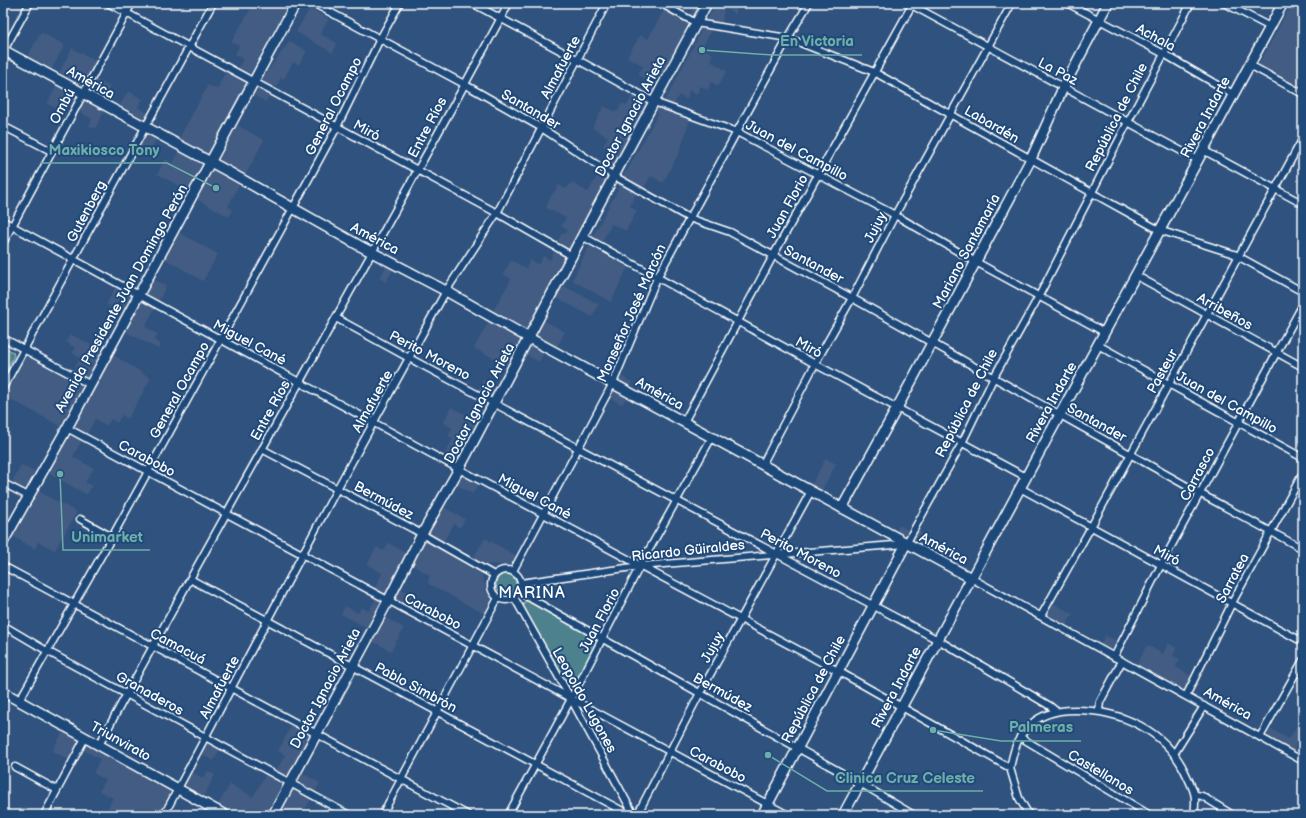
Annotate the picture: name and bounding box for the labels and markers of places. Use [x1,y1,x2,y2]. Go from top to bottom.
callout: En Victoria [772,28,862,55]
callout: Maxikiosco Tony [41,136,167,163]
callout: Unimarket [63,523,150,550]
callout: Palmeras [1001,714,1081,741]
callout: Clinica Cruz Celeste [827,764,983,791]

